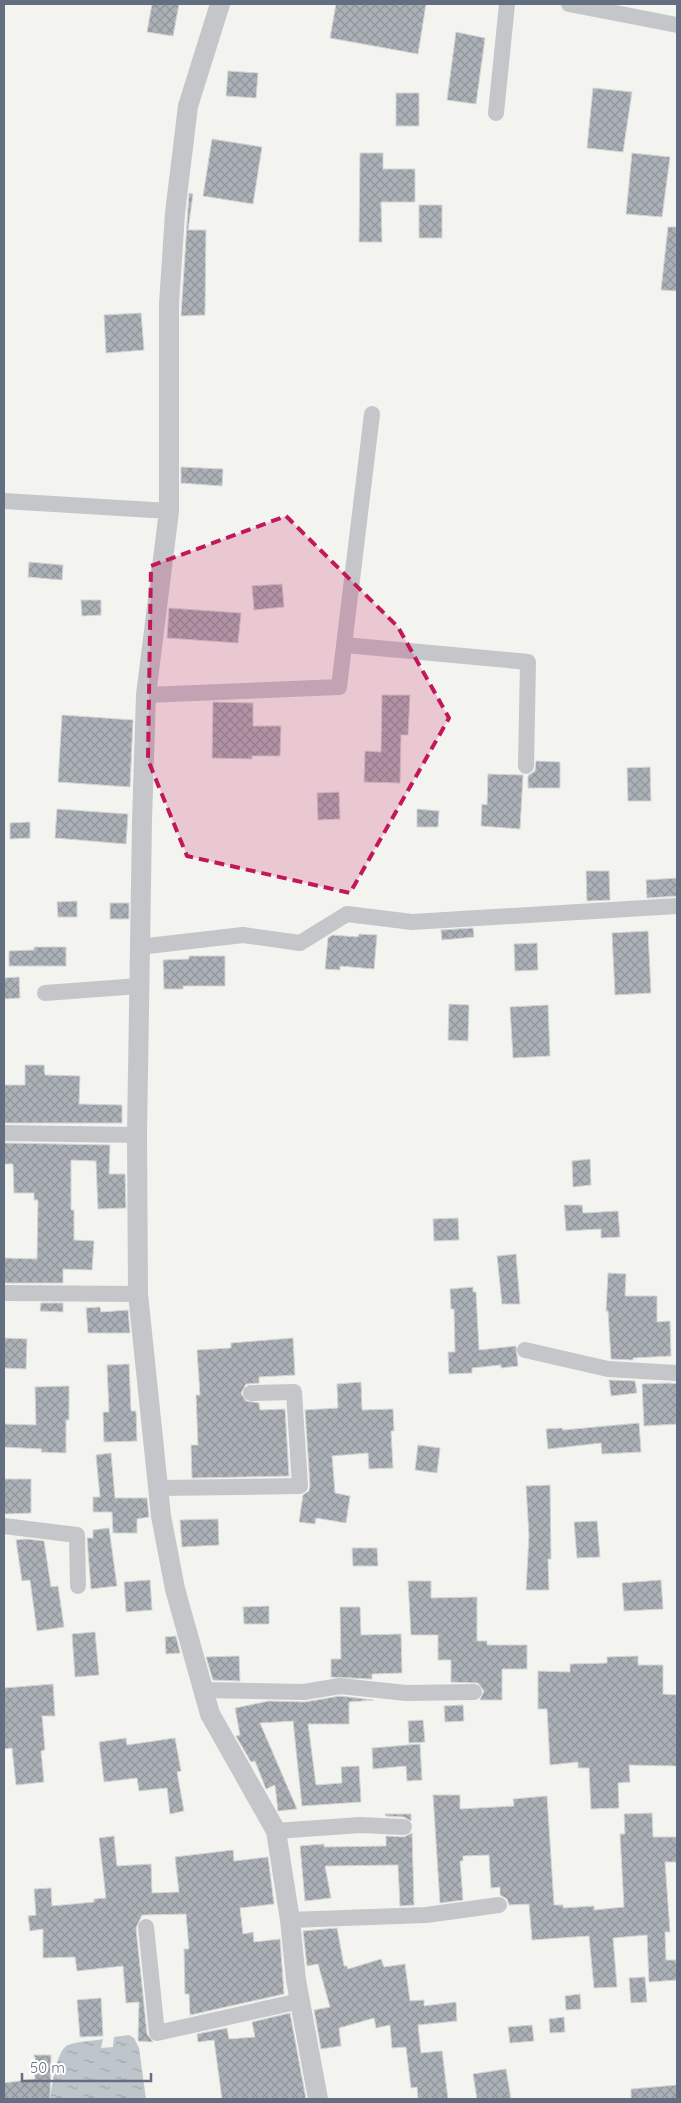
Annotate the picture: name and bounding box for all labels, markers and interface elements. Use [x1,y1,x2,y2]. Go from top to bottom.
scale bar [22,2050,151,2082]
text: 50 m [30,2058,65,2077]

